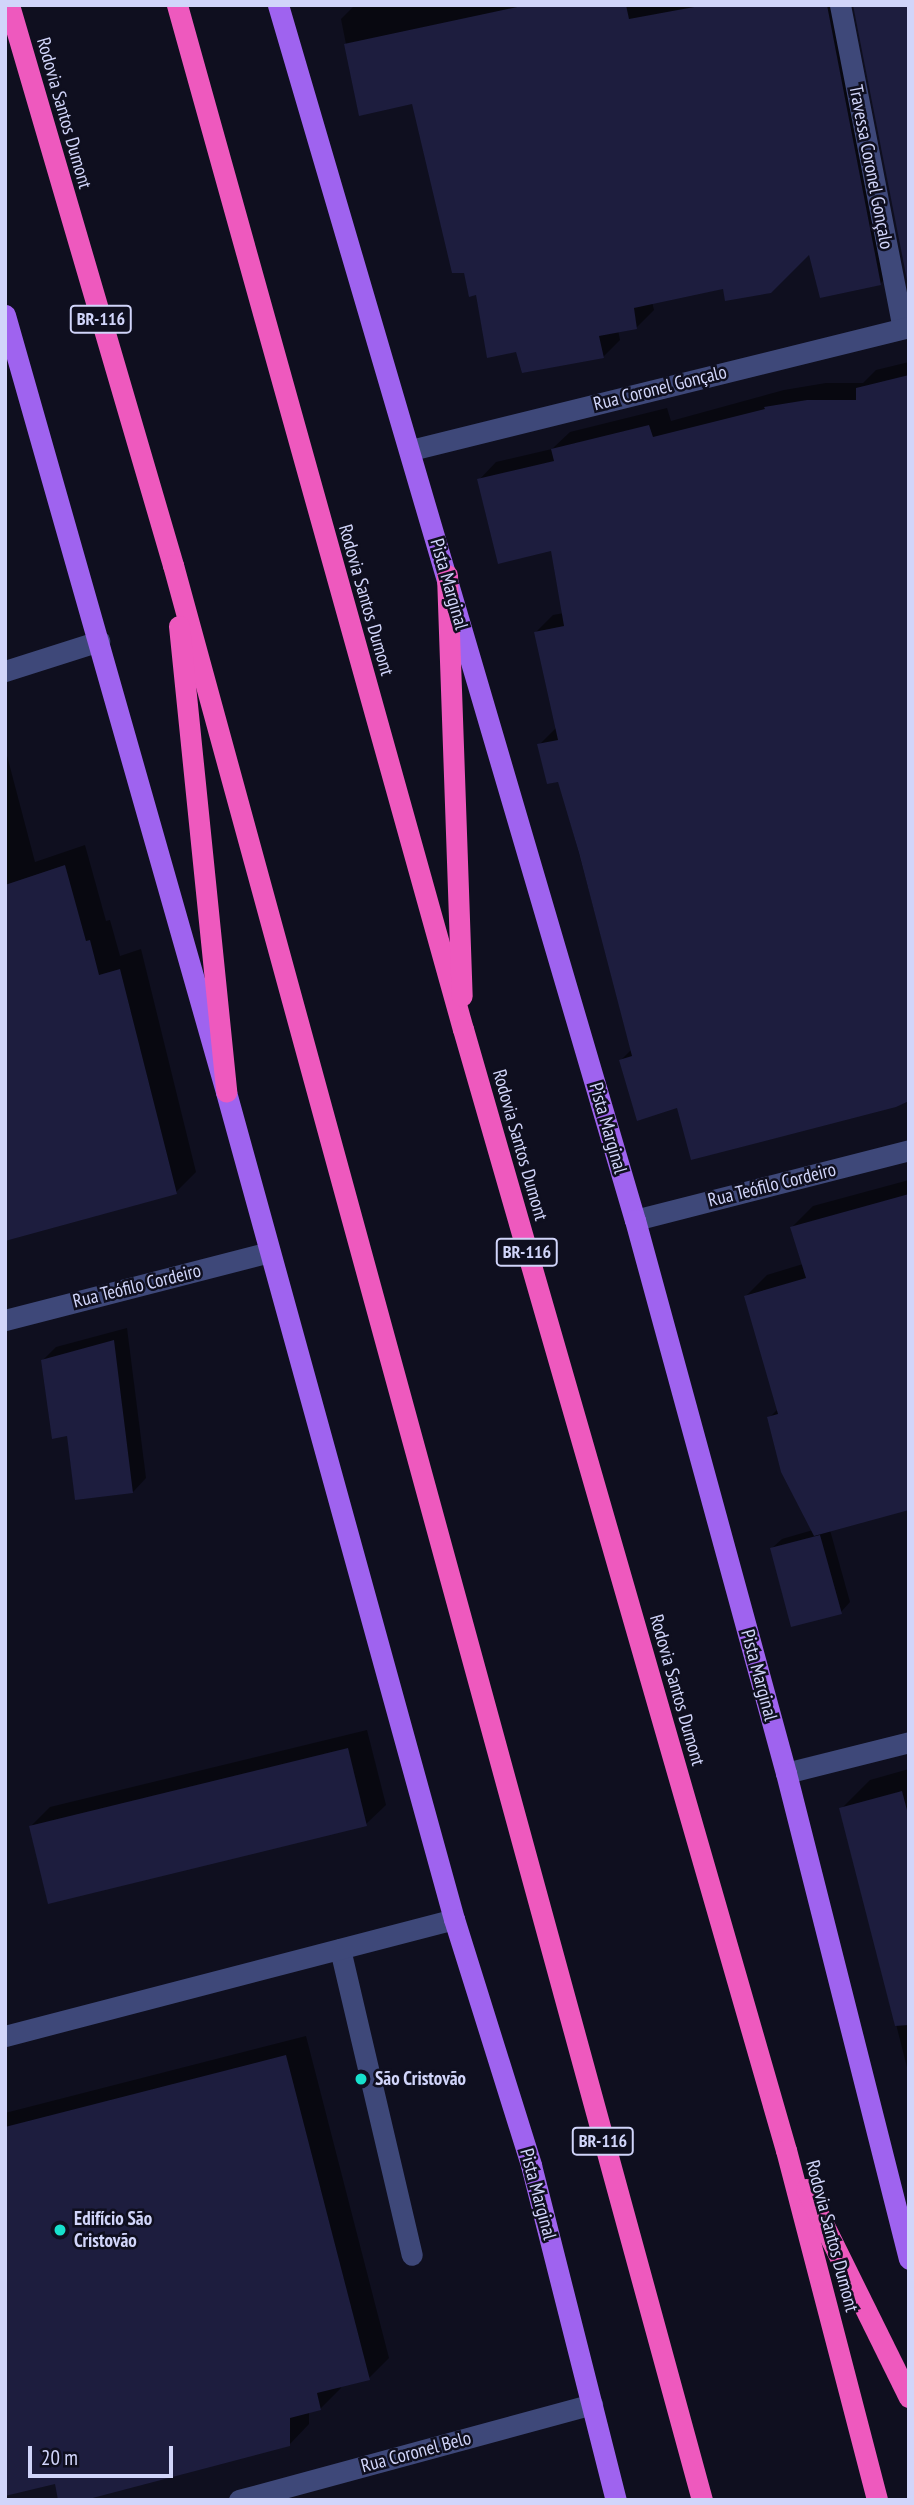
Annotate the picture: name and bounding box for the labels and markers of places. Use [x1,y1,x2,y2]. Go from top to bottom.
place label: São Cristovão [375,2068,466,2090]
marker: São Cristovão [353,2071,369,2087]
place label: Edifício São Cristovão [74,2208,152,2252]
marker: Edifício São Cristovão [52,2222,68,2238]

